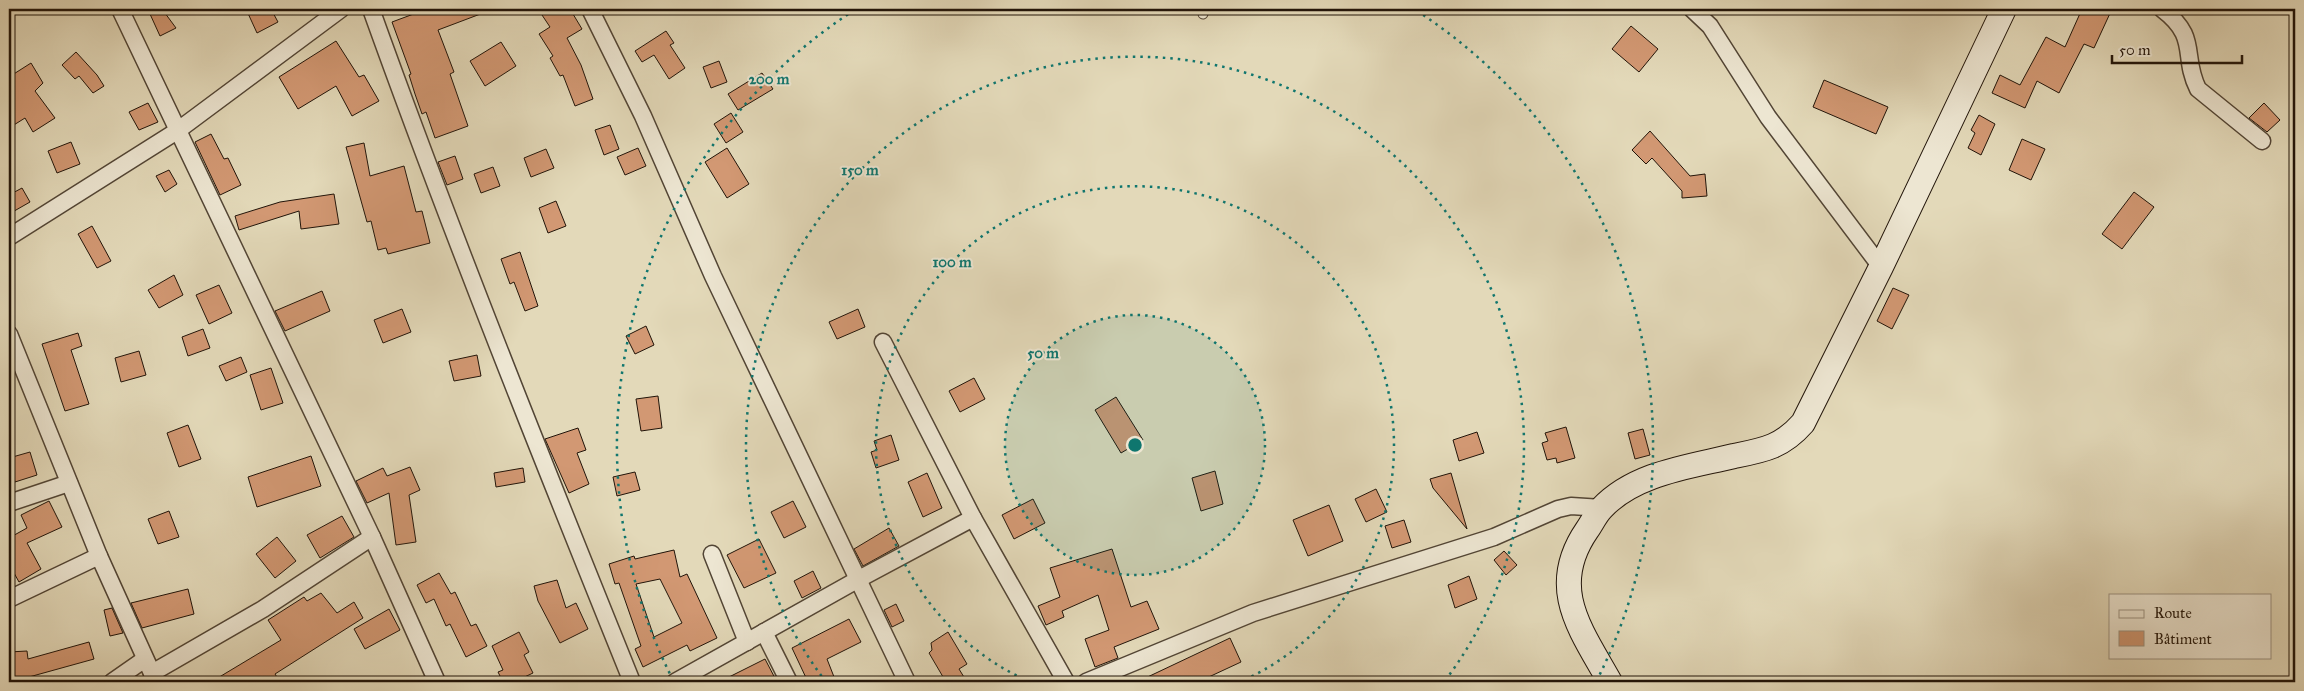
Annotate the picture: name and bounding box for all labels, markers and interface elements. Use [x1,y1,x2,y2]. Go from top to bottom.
scale bar [2112,32,2242,64]
text: 50 m [2119,41,2151,59]
text: 200 m [749,70,790,88]
text: 150 m [841,161,879,179]
text: 100 m [932,253,972,271]
text: 50 m [1027,344,1059,362]
centre of rings [1126,436,1144,454]
legend [2109,594,2272,658]
text: Route [2154,604,2192,622]
text: Bâtiment [2154,630,2213,648]

